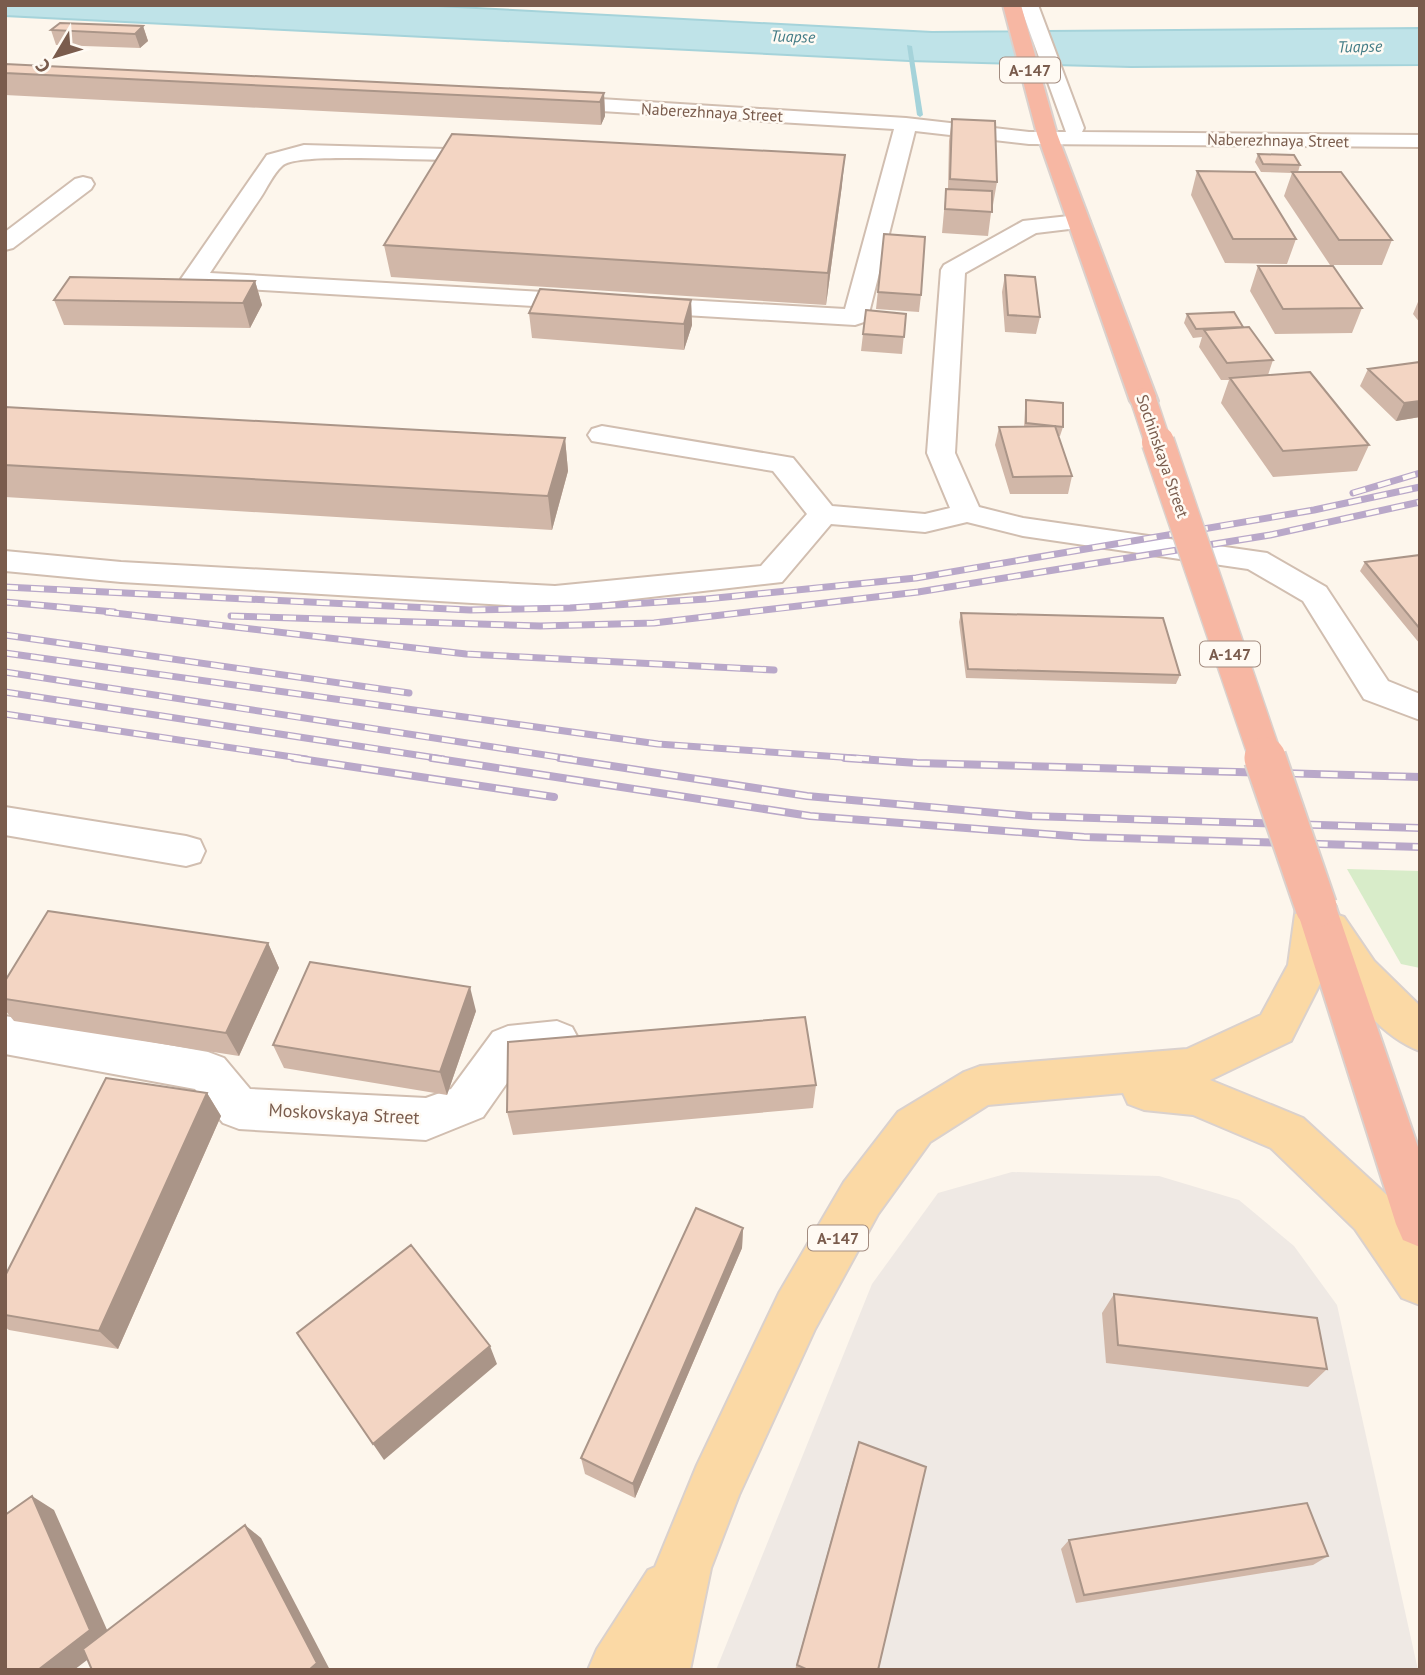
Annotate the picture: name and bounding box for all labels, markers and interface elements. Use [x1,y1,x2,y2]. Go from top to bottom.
north arrow [21,21,91,91]
water label: Tuapse [770,25,816,47]
water label: Tuapse [1338,36,1383,56]
text: С [30,55,55,78]
road number: А-147 [1000,58,1060,82]
street label: Naberezhnaya Street [641,98,784,126]
street label: Naberezhnaya Street [1207,129,1350,151]
street label: Sochinskaya Street [1133,392,1194,521]
road number: А-147 [1200,642,1260,666]
street label: Moskovskaya Street [268,1098,420,1129]
road number: А-147 [808,1226,868,1250]

